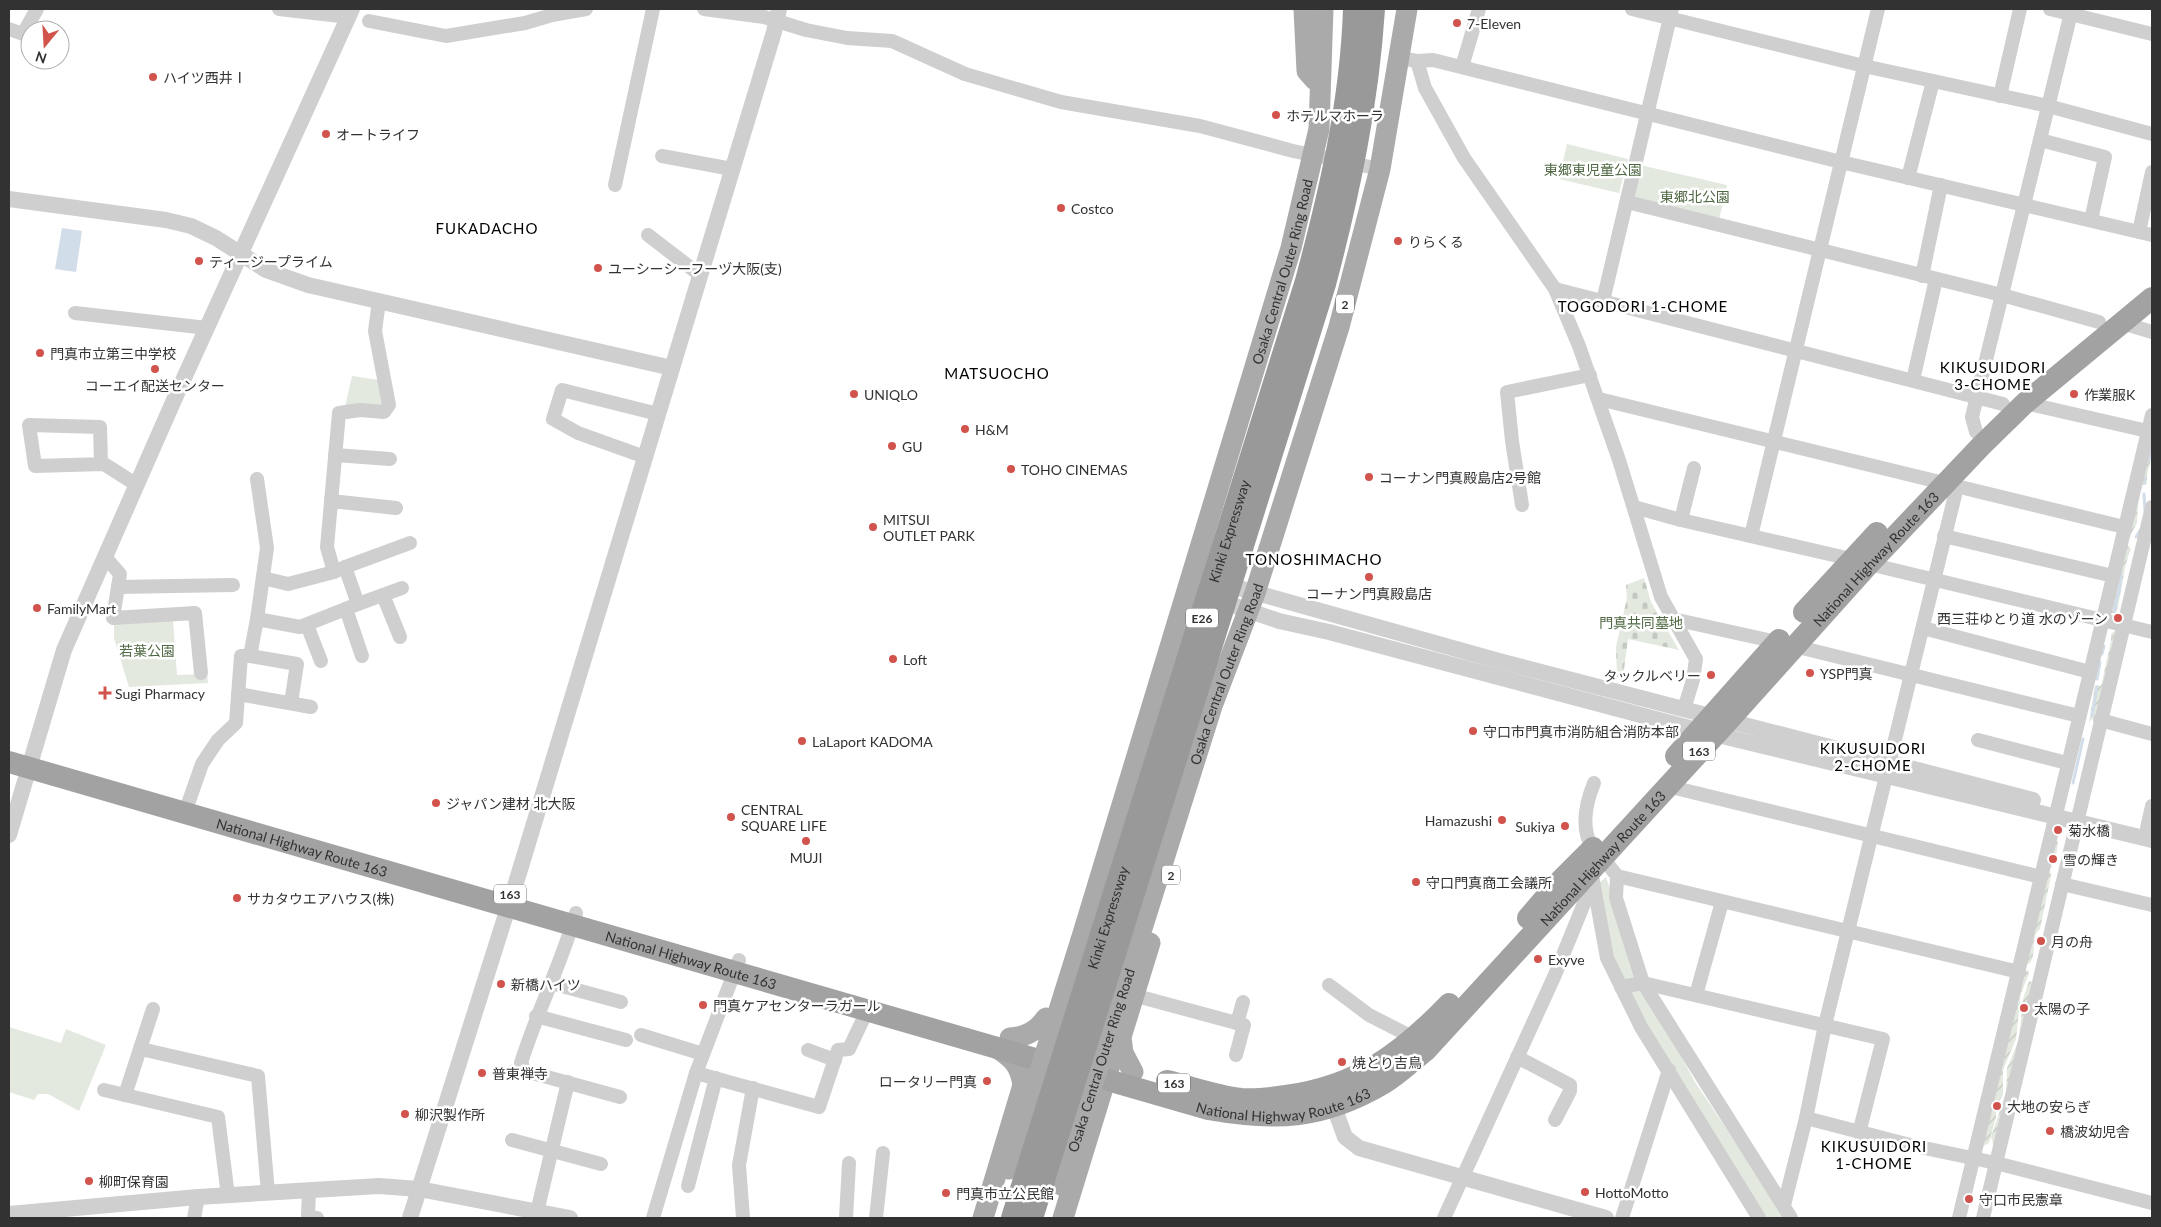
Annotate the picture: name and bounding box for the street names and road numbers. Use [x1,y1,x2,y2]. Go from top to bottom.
street label: Osaka Central Outer Ring Road [1248,177,1315,366]
road number: 2 [1336,294,1354,314]
street label: Kinki Expressway [1204,477,1253,585]
street label: National Highway Route 163 [1809,488,1942,630]
street label: Osaka Central Outer Ring Road [1186,581,1266,767]
road number: E26 [1186,608,1218,628]
road number: 163 [1683,741,1715,760]
street label: National Highway Route 163 [1536,787,1669,929]
street label: National Highway Route 163 [214,814,389,880]
street label: Kinki Expressway [1083,863,1132,971]
road number: 2 [1162,866,1180,884]
road number: 163 [494,884,526,904]
street label: National Highway Route 163 [603,927,779,992]
street label: Osaka Central Outer Ring Road [1063,966,1137,1154]
road number: 163 [1158,1074,1190,1092]
street label: National Highway Route 163 [1194,1084,1373,1124]

